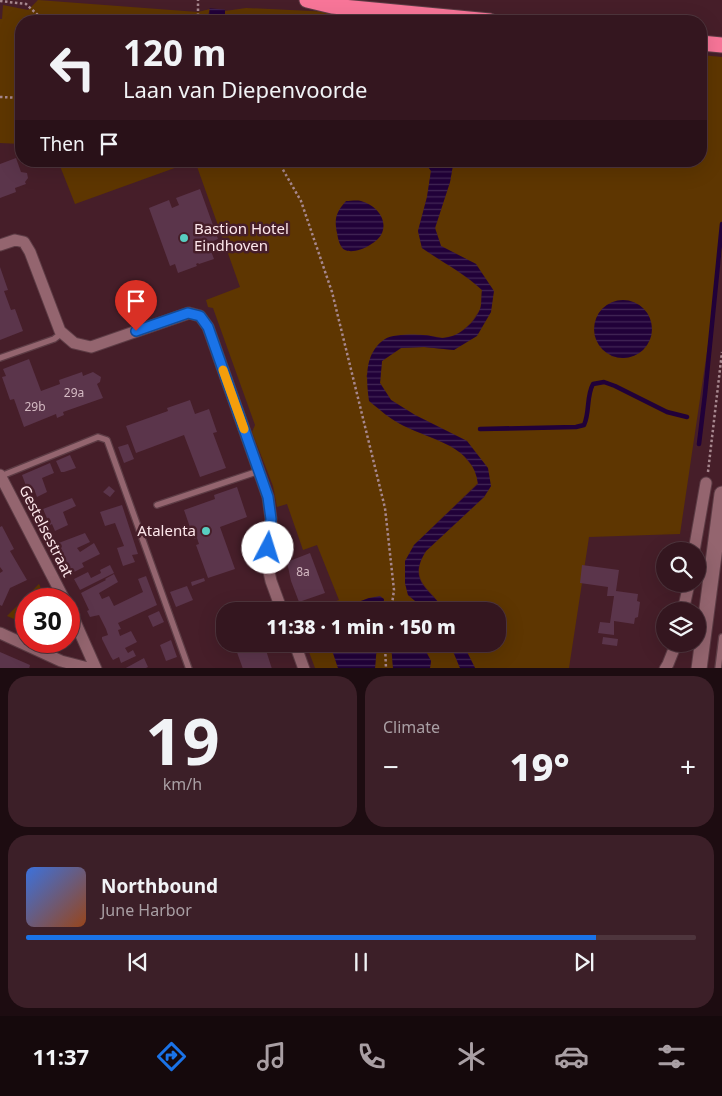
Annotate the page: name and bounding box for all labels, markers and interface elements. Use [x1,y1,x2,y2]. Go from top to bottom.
text: 120 m [123,29,226,76]
icon: left [40,35,105,100]
text: Laan van Diepenvoorde [123,74,367,104]
icon: arrive [95,130,123,158]
text: Then [40,131,85,157]
place label: Bastion Hotel Eindhoven [194,218,289,255]
marker: Bastion Hotel Eindhoven [178,232,190,244]
pin [115,280,157,331]
icon: arrive [122,287,150,315]
house number: 29a [64,384,84,401]
house number: 29b [24,398,46,415]
street label: Gestelsestraat [15,481,79,580]
place label: Atalenta [137,520,196,540]
position arrow [241,521,293,573]
marker: Atalenta [200,525,212,537]
map controls [656,542,706,652]
button: search [656,542,706,592]
house number: 8a [296,563,310,580]
speed limit sign: 30 [15,588,80,653]
button: layers [656,602,706,652]
text: 11:38 · 1 min · 150 m [266,614,456,640]
text: 19 [145,696,220,784]
text: Climate [383,716,440,738]
text: 19° [509,740,570,792]
text: − [383,747,399,785]
text: + [680,747,696,785]
text: km/h [163,773,202,795]
text: Northbound [101,873,218,899]
text: June Harbor [101,899,192,921]
icon: previous [124,948,152,976]
icon: pause [347,948,375,976]
icon: next [570,948,598,976]
icon: directions [154,1039,189,1074]
icon: music [254,1039,289,1074]
icon: phone [354,1039,389,1074]
icon: climate [454,1039,489,1074]
icon: car [554,1039,589,1074]
icon: filters [654,1039,689,1074]
text: 11:37 [33,1041,89,1071]

